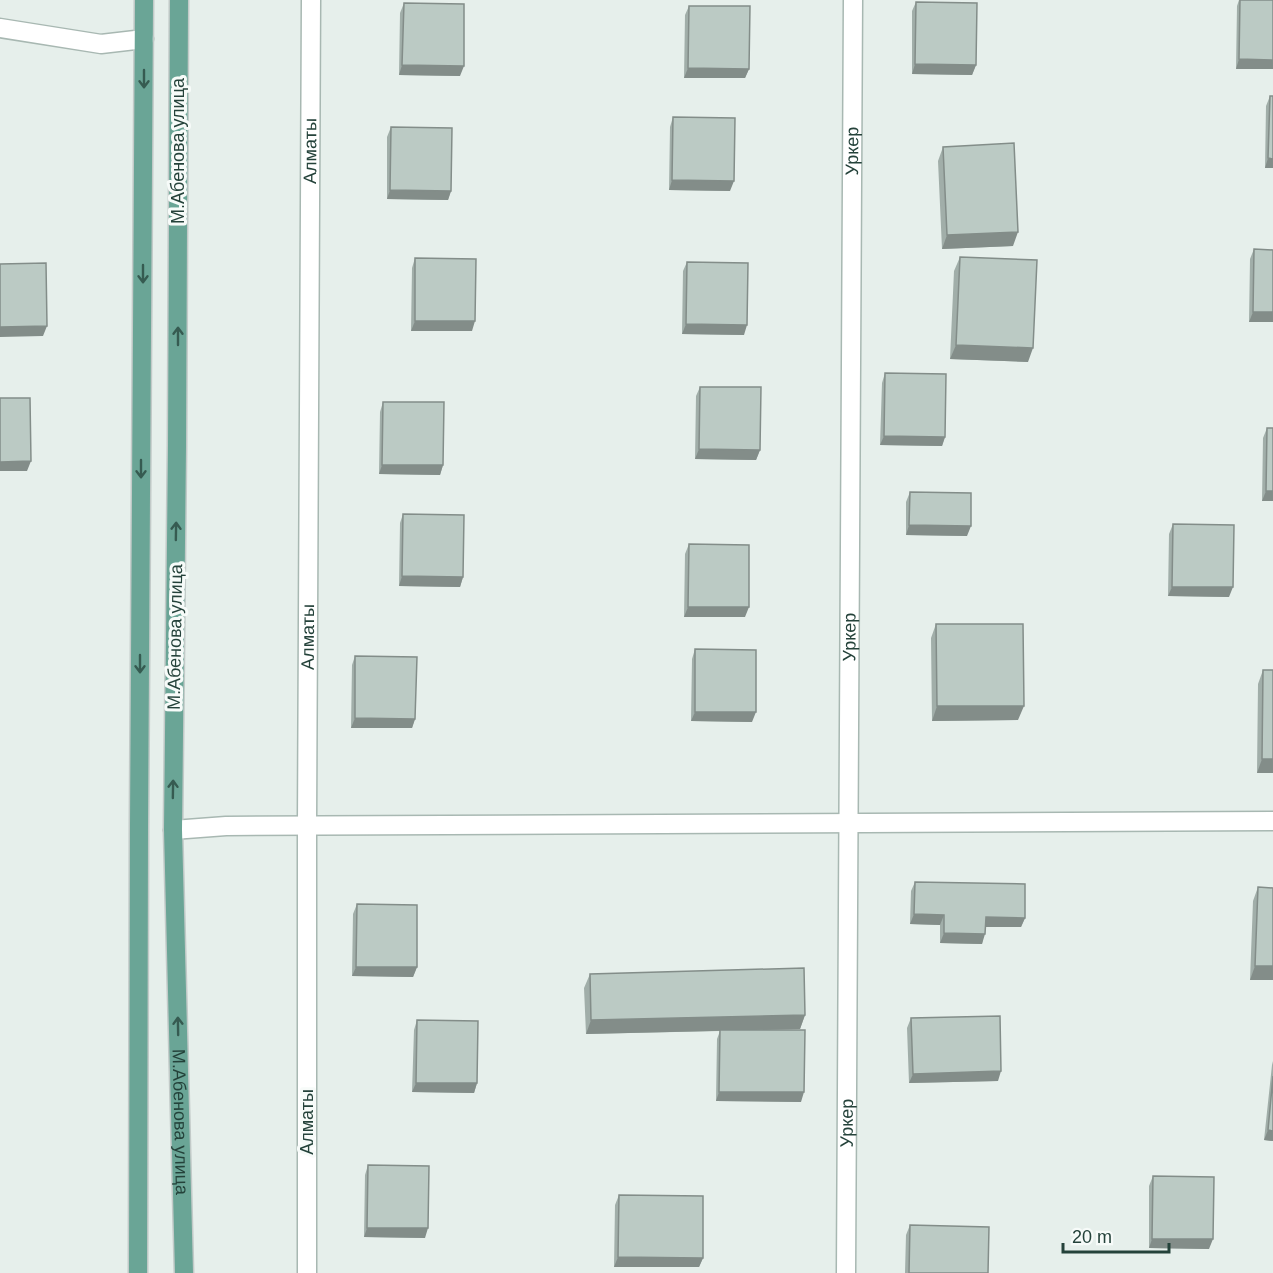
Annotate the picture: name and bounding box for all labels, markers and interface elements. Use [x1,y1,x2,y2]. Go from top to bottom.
one-way arrow [138,69,150,89]
street label: М.Абенова улица [168,77,188,224]
street label: Алматы [300,118,320,184]
street label: Уркер [842,127,862,175]
one-way arrow [137,264,149,284]
one-way arrow [172,326,184,346]
one-way arrow [135,459,147,479]
one-way arrow [170,521,182,541]
street label: М.Абенова улица [164,563,186,710]
street label: Алматы [298,604,318,670]
street label: Уркер [839,613,860,661]
one-way arrow [134,654,146,674]
one-way arrow [167,779,179,799]
one-way arrow [172,1016,184,1036]
street label: М.Абенова улица [168,1049,192,1196]
street label: Алматы [297,1089,317,1155]
street label: Уркер [837,1099,857,1147]
scale bar [1063,1216,1170,1254]
text: 20 m [1072,1227,1112,1247]

